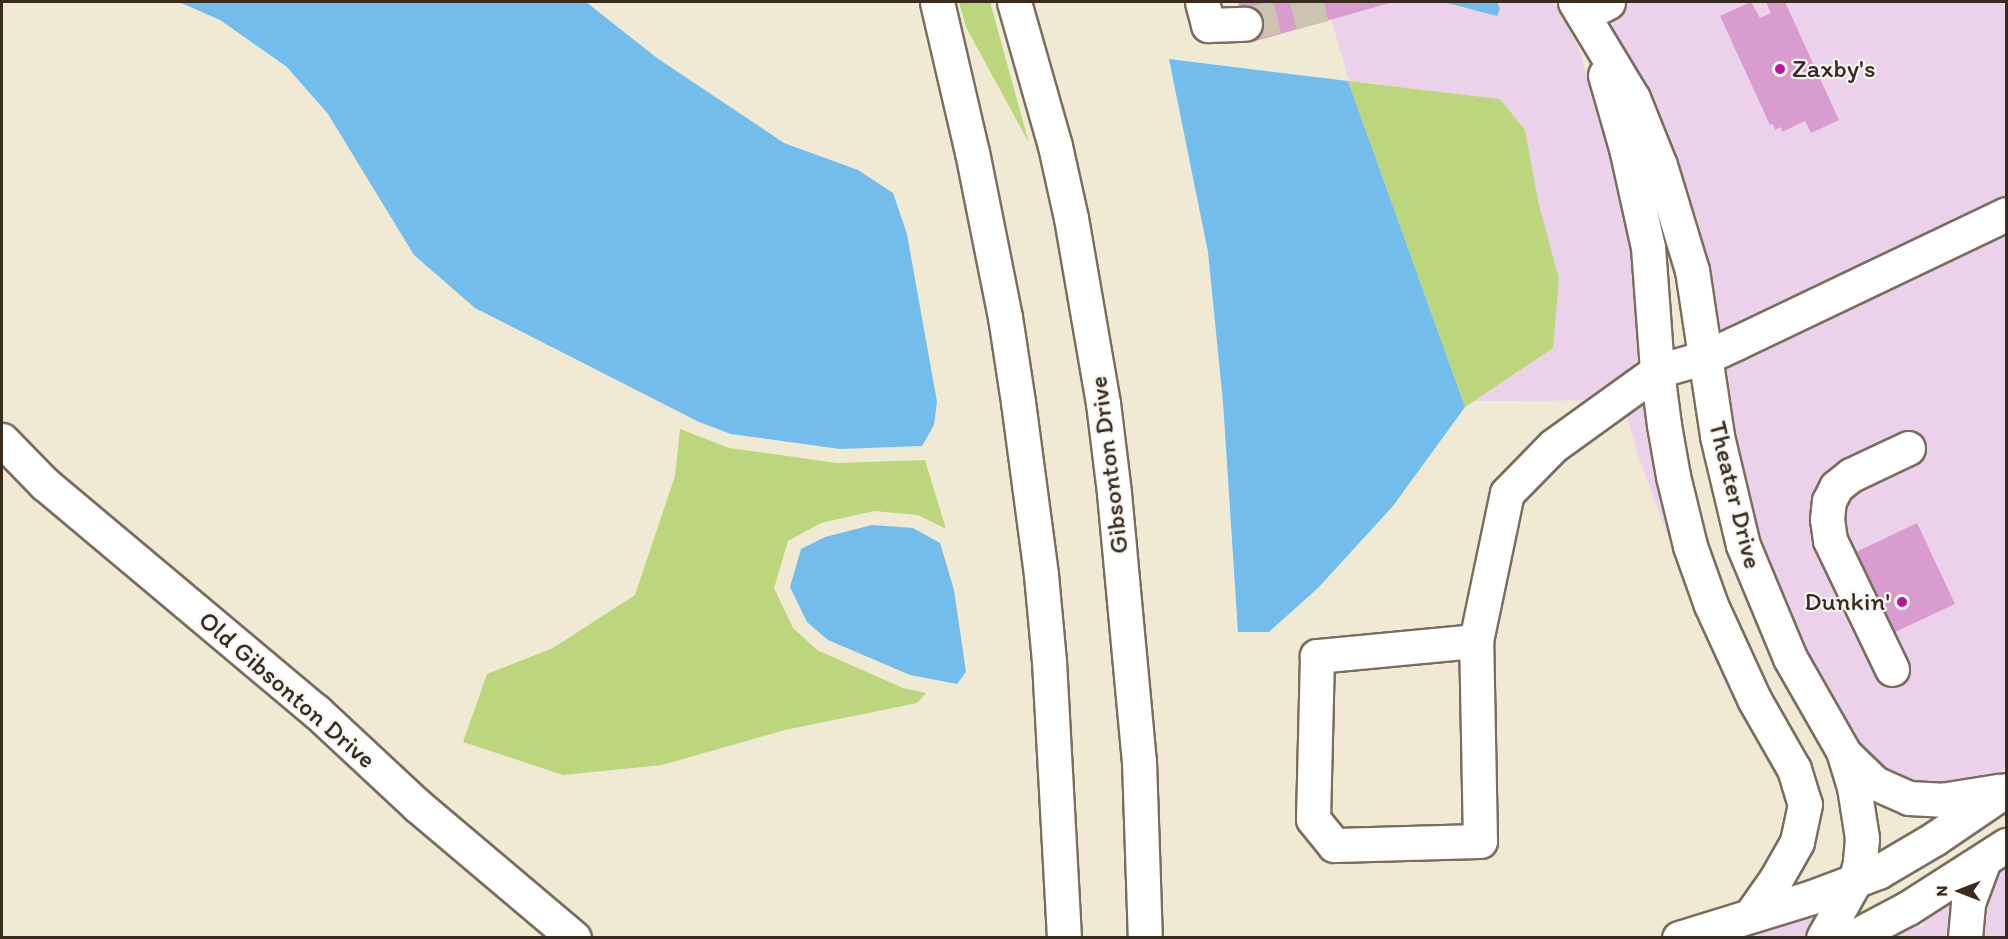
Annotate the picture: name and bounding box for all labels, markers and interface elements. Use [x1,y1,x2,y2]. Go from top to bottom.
place label: Zaxby's [1792,53,1875,85]
marker: Zaxby's [1773,62,1787,76]
street label: Gibsonton Drive [1083,374,1135,556]
street label: Theater Drive [1702,418,1768,572]
place label: Dunkin' [1804,586,1890,618]
marker: Dunkin' [1895,595,1909,609]
street label: Old Gibsonton Drive [192,604,382,776]
north arrow [1930,861,1990,921]
text: N [1932,886,1951,896]

